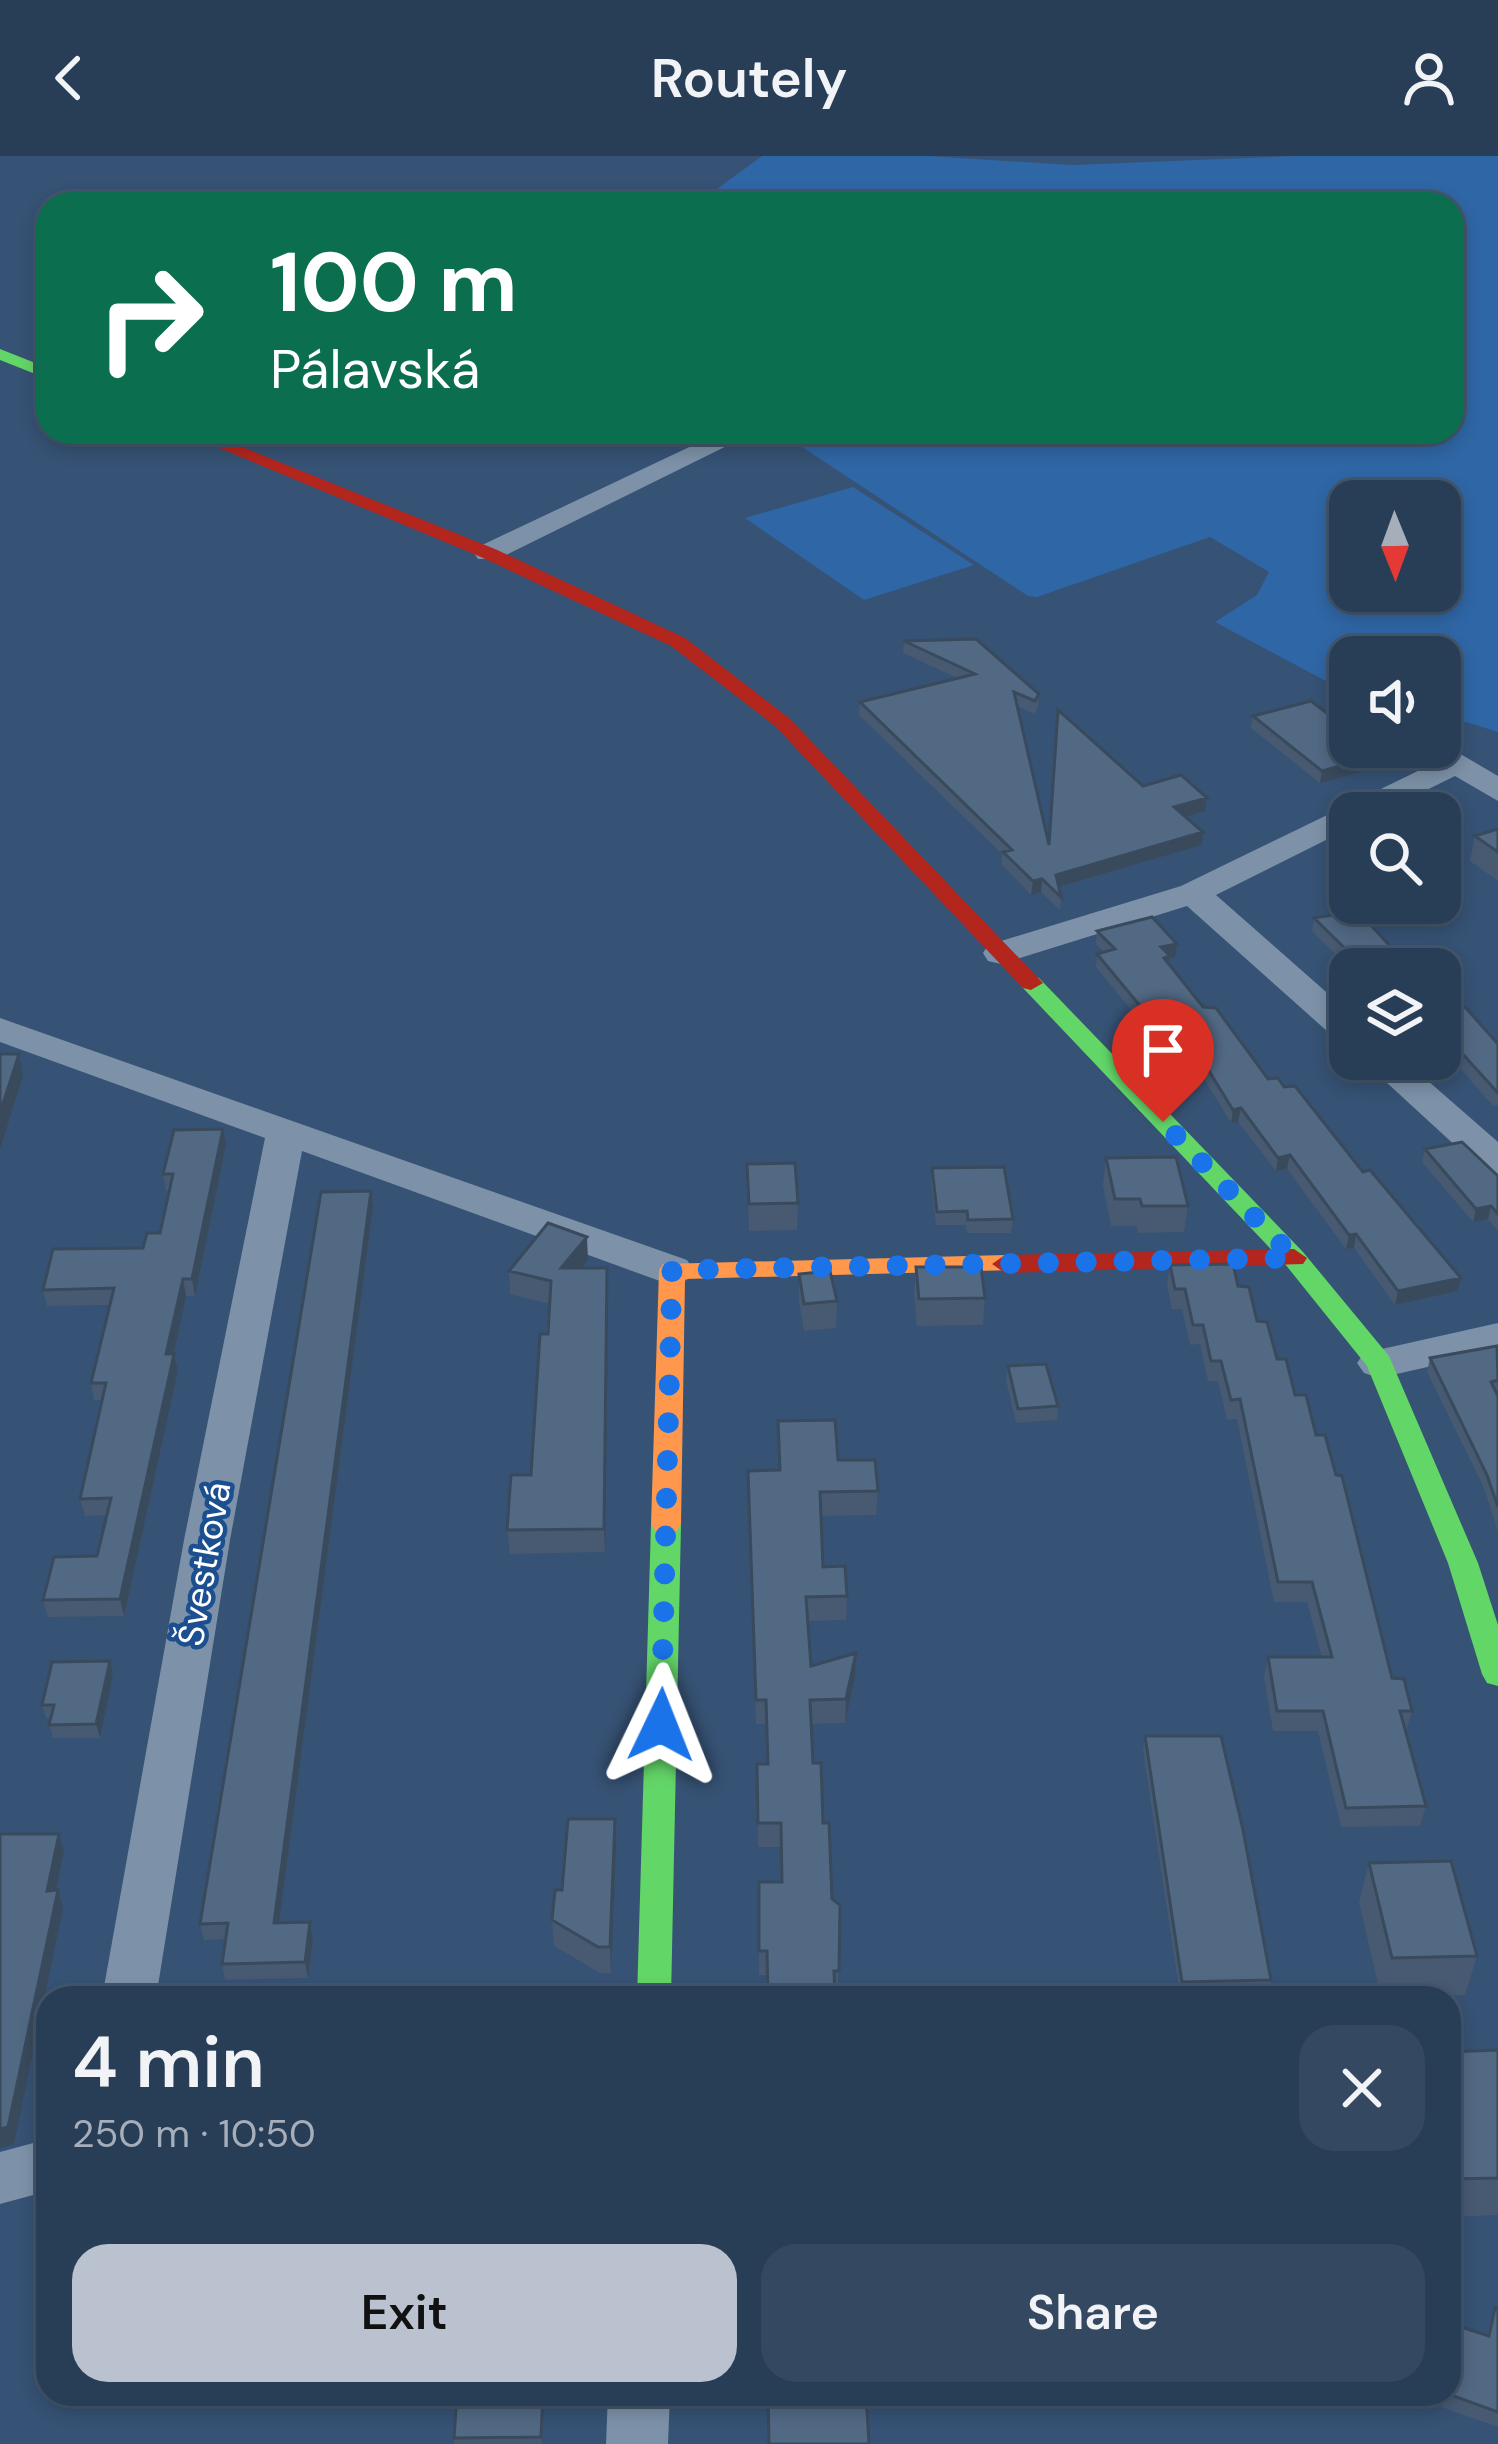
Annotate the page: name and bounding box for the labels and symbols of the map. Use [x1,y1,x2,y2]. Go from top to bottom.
north arrow [1329,480,1461,612]
pin [1112,999,1214,1122]
street label: Švestková [166,1478,242,1650]
position arrow [598,1662,724,1788]

